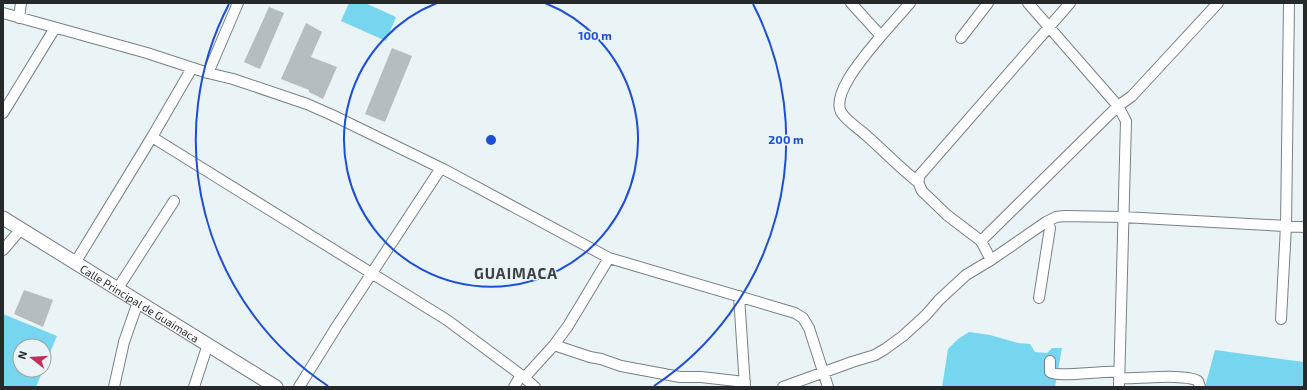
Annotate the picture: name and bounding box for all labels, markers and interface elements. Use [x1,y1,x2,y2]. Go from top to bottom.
text: 100 m [578,28,612,42]
text: 200 m [768,132,804,146]
centre of rings [484,133,498,147]
street label: Calle Principal de Guaimaca [78,261,202,344]
district label: GUAIMACA [474,264,558,282]
north arrow [12,338,52,378]
text: N [15,349,29,361]

